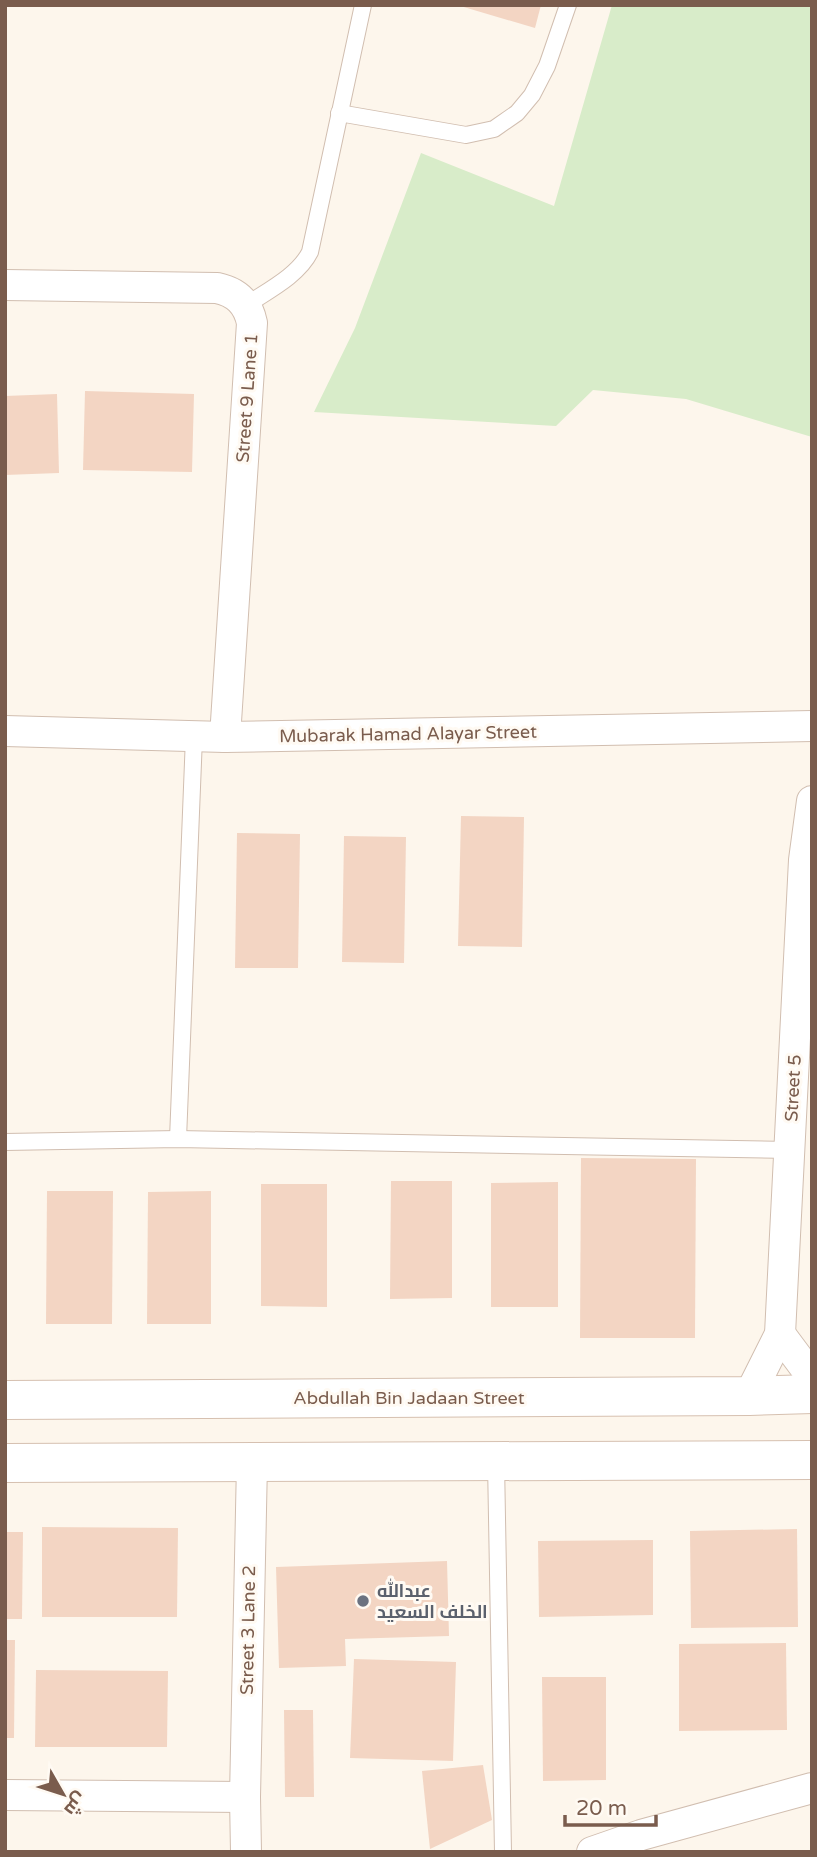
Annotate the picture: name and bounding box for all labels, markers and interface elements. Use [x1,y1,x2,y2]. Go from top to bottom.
street label: Street 9 Lane 1 [232,333,262,463]
street label: Mubarak Hamad Alayar Street [279,721,537,747]
street label: Street 5 [780,1054,806,1122]
street label: Abdullah Bin Jadaan Street [293,1387,525,1409]
street label: Street 3 Lane 2 [236,1565,260,1695]
place label: عبدالله الخلف السعيد [377,1578,488,1623]
marker: عبدالله الخلف السعيد [355,1593,371,1609]
north arrow [28,1759,98,1829]
scale bar [565,1784,656,1828]
text: ش [59,1788,92,1820]
text: 20 m [576,1796,627,1821]

